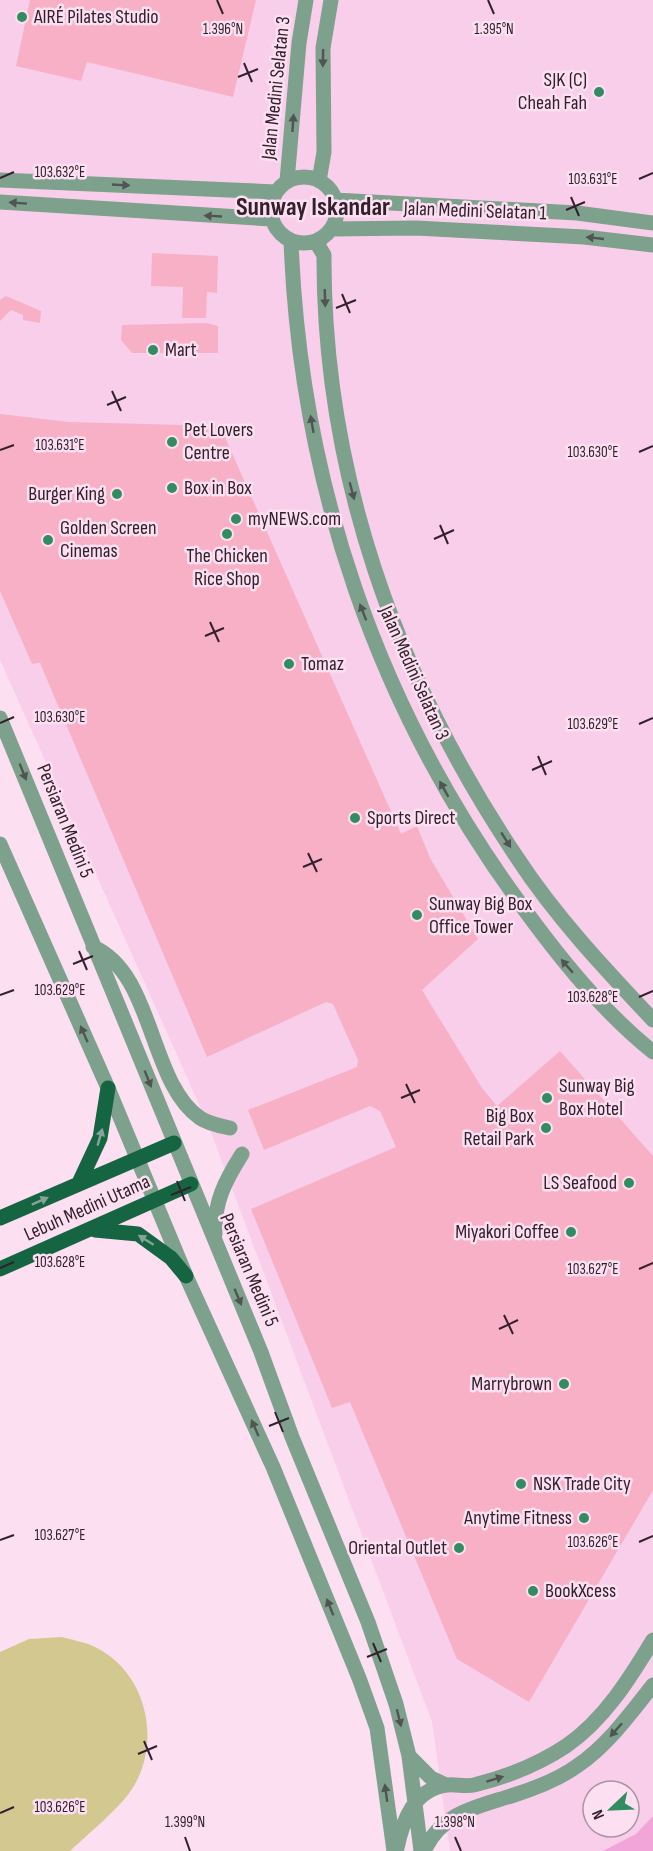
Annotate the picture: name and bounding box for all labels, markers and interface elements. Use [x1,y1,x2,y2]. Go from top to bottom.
place label: AIRÉ Pilates Studio [33,5,159,29]
marker: AIRÉ Pilates Studio [15,10,29,24]
street label: Jalan Medini Selatan 3 [256,15,295,162]
text: 1.396°N [203,20,243,39]
text: 1.395°N [474,20,514,39]
one-way arrow [318,48,327,67]
place label: SJK (C) Cheah Fah [518,68,587,115]
marker: SJK (C) Cheah Fah [592,85,606,99]
one-way arrow [289,114,298,133]
text: 103.632°E [35,163,85,182]
text: 103.631°E [569,170,617,189]
one-way arrow [112,181,131,190]
district label: Sunway Iskandar [236,192,390,223]
street label: Jalan Medini Selatan 1 [402,196,547,225]
one-way arrow [9,199,28,208]
one-way arrow [203,212,222,221]
one-way arrow [585,233,604,243]
one-way arrow [320,289,329,308]
place label: Mart [165,338,197,362]
marker: Mart [146,343,160,357]
one-way arrow [307,414,316,433]
place label: Pet Lovers Centre [184,418,253,465]
marker: Pet Lovers Centre [165,435,179,449]
text: 103.631°E [36,436,84,455]
text: 103.630°E [568,443,618,462]
place label: Box in Box [184,476,252,500]
marker: Box in Box [165,481,179,495]
place label: Burger King [28,482,105,506]
one-way arrow [347,482,357,500]
marker: Burger King [110,487,124,501]
place label: myNEWS.com [248,507,341,531]
marker: myNEWS.com [229,512,243,526]
place label: Golden Screen Cinemas [60,516,157,563]
marker: The Chicken Rice Shop [220,527,234,541]
marker: Golden Screen Cinemas [41,533,55,547]
place label: The Chicken Rice Shop [186,544,268,591]
street label: Jalan Medini Selatan 3 [373,601,454,744]
one-way arrow [358,602,368,620]
place label: Tomaz [301,652,344,676]
marker: Tomaz [282,657,296,671]
text: 103.630°E [35,708,85,727]
text: 103.629°E [568,715,618,734]
street label: Persiaran Medini 5 [31,760,99,882]
one-way arrow [18,763,28,781]
one-way arrow [439,780,449,797]
place label: Sports Direct [367,806,455,830]
marker: Sports Direct [348,811,362,825]
one-way arrow [500,832,511,848]
place label: Sunway Big Box Office Tower [429,892,533,939]
marker: Sunway Big Box Office Tower [410,908,424,922]
one-way arrow [561,959,574,974]
text: 103.629°E [35,981,85,1000]
text: 103.628°E [568,988,618,1007]
one-way arrow [80,1026,89,1043]
one-way arrow [144,1070,153,1088]
place label: Sunway Big Box Hotel [559,1074,635,1121]
marker: Sunway Big Box Hotel [540,1091,554,1105]
place label: Big Box Retail Park [463,1104,534,1151]
marker: Big Box Retail Park [539,1121,553,1135]
one-way arrow [96,1128,105,1146]
street label: Lebuh Medini Utama [20,1170,154,1246]
place label: LS Seafood [543,1171,617,1195]
marker: LS Seafood [622,1176,636,1190]
one-way arrow [31,1196,48,1205]
street label: Persiaran Medini 5 [214,1210,284,1330]
place label: Miyakori Coffee [455,1220,559,1244]
marker: Miyakori Coffee [564,1225,578,1239]
one-way arrow [138,1234,155,1245]
text: 103.628°E [35,1253,85,1272]
text: 103.627°E [568,1260,618,1279]
one-way arrow [233,1288,243,1306]
place label: Marrybrown [471,1372,552,1396]
marker: Marrybrown [557,1377,571,1391]
one-way arrow [250,1418,260,1436]
place label: NSK Trade City [533,1472,631,1496]
marker: NSK Trade City [514,1477,528,1491]
place label: Anytime Fitness [463,1506,572,1530]
marker: Anytime Fitness [577,1511,591,1525]
text: 103.627°E [35,1526,85,1545]
text: 103.626°E [568,1533,618,1552]
place label: Oriental Outlet [348,1536,447,1560]
marker: Oriental Outlet [452,1541,466,1555]
place label: BookXcess [545,1579,616,1603]
marker: BookXcess [526,1584,540,1598]
one-way arrow [325,1598,335,1616]
one-way arrow [395,1709,405,1727]
one-way arrow [610,1722,623,1737]
one-way arrow [486,1773,504,1783]
north arrow [581,1779,641,1839]
one-way arrow [382,1783,391,1802]
text: 103.626°E [35,1798,85,1817]
text: N [588,1807,609,1822]
text: 1.399°N [165,1813,205,1832]
text: 1.398°N [435,1813,475,1832]

